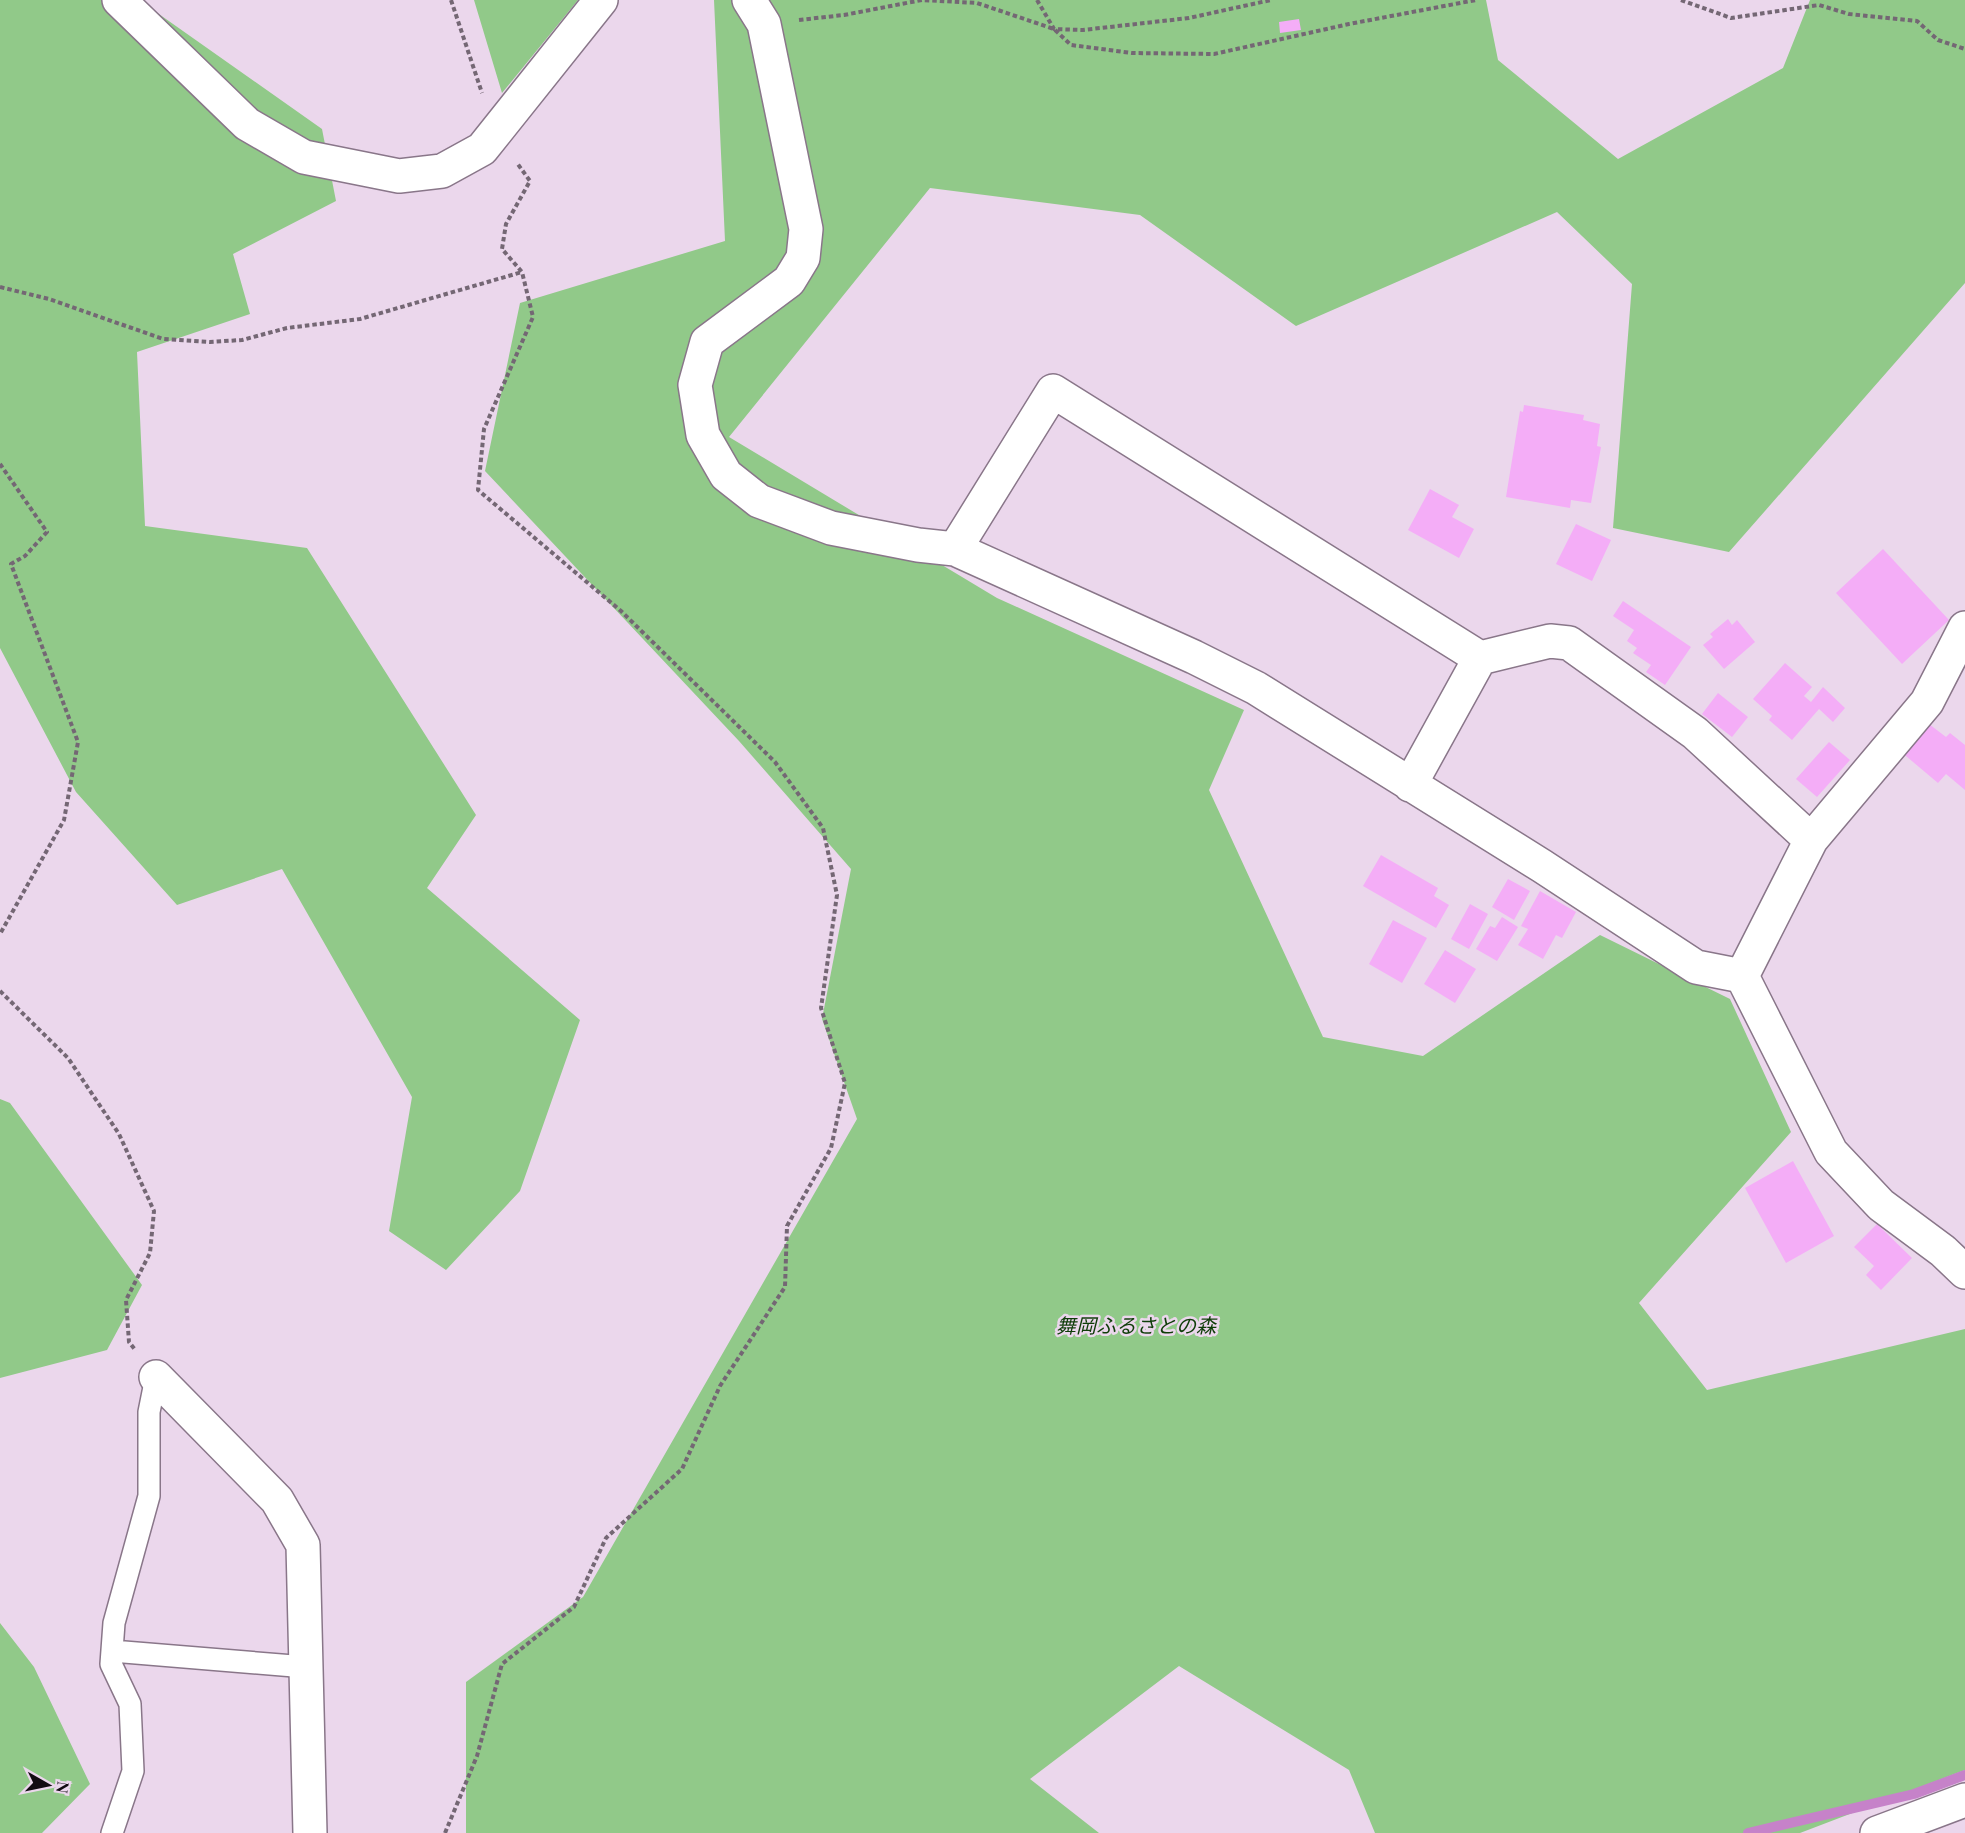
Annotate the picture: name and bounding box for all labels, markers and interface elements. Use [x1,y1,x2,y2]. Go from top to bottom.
park label: 舞岡ふるさとの森 [1056,1311,1218,1338]
north arrow [18,1755,78,1815]
text: N [52,1780,75,1795]

